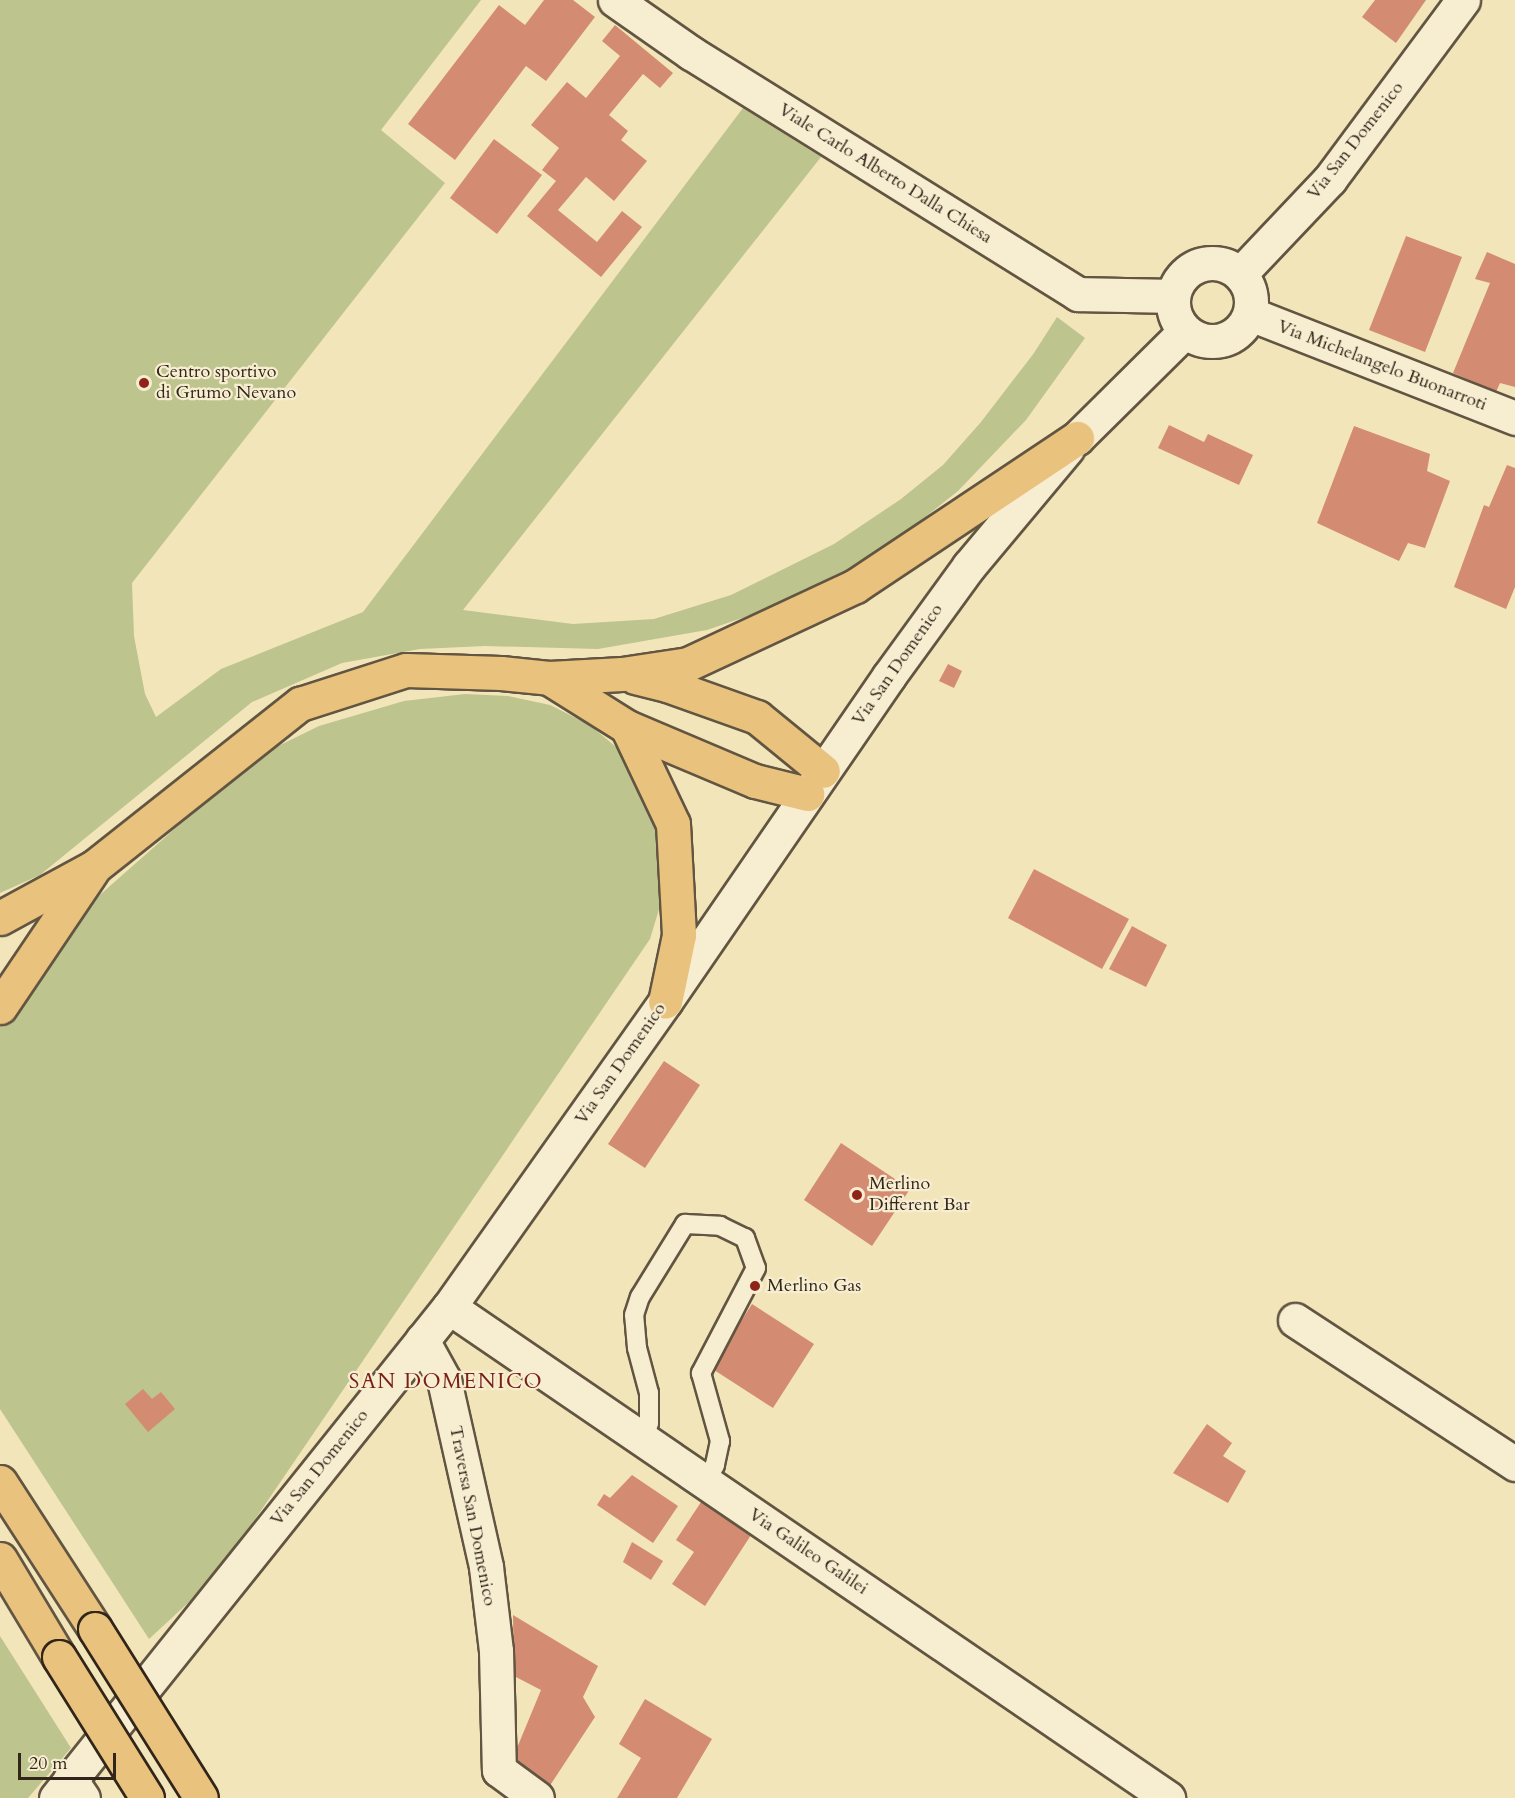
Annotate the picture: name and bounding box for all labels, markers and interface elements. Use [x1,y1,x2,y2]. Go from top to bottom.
street label: Via San Domenico [1303,78,1409,204]
street label: Viale Carlo Alberto Dalla Chiesa [774,99,996,249]
street label: Via Michelangelo Buonarroti [1274,316,1490,416]
place label: Centro sportivo di Grumo Nevano [156,362,296,404]
marker: Centro sportivo di Grumo Nevano [137,376,151,390]
street label: Via San Domenico [848,600,948,730]
street label: Via San Domenico [571,999,671,1129]
place label: Merlino Different Bar [869,1174,970,1216]
marker: Merlino Different Bar [850,1188,864,1202]
place label: Merlino Gas [767,1275,861,1297]
marker: Merlino Gas [748,1279,762,1293]
district label: SAN DOMENICO [349,1369,543,1395]
street label: Via San Domenico [266,1405,374,1531]
street label: Traversa San Domenico [444,1424,500,1608]
street label: Via Galileo Galilei [744,1504,872,1600]
scale bar [21,1741,118,1779]
text: 20 m [29,1751,68,1776]

